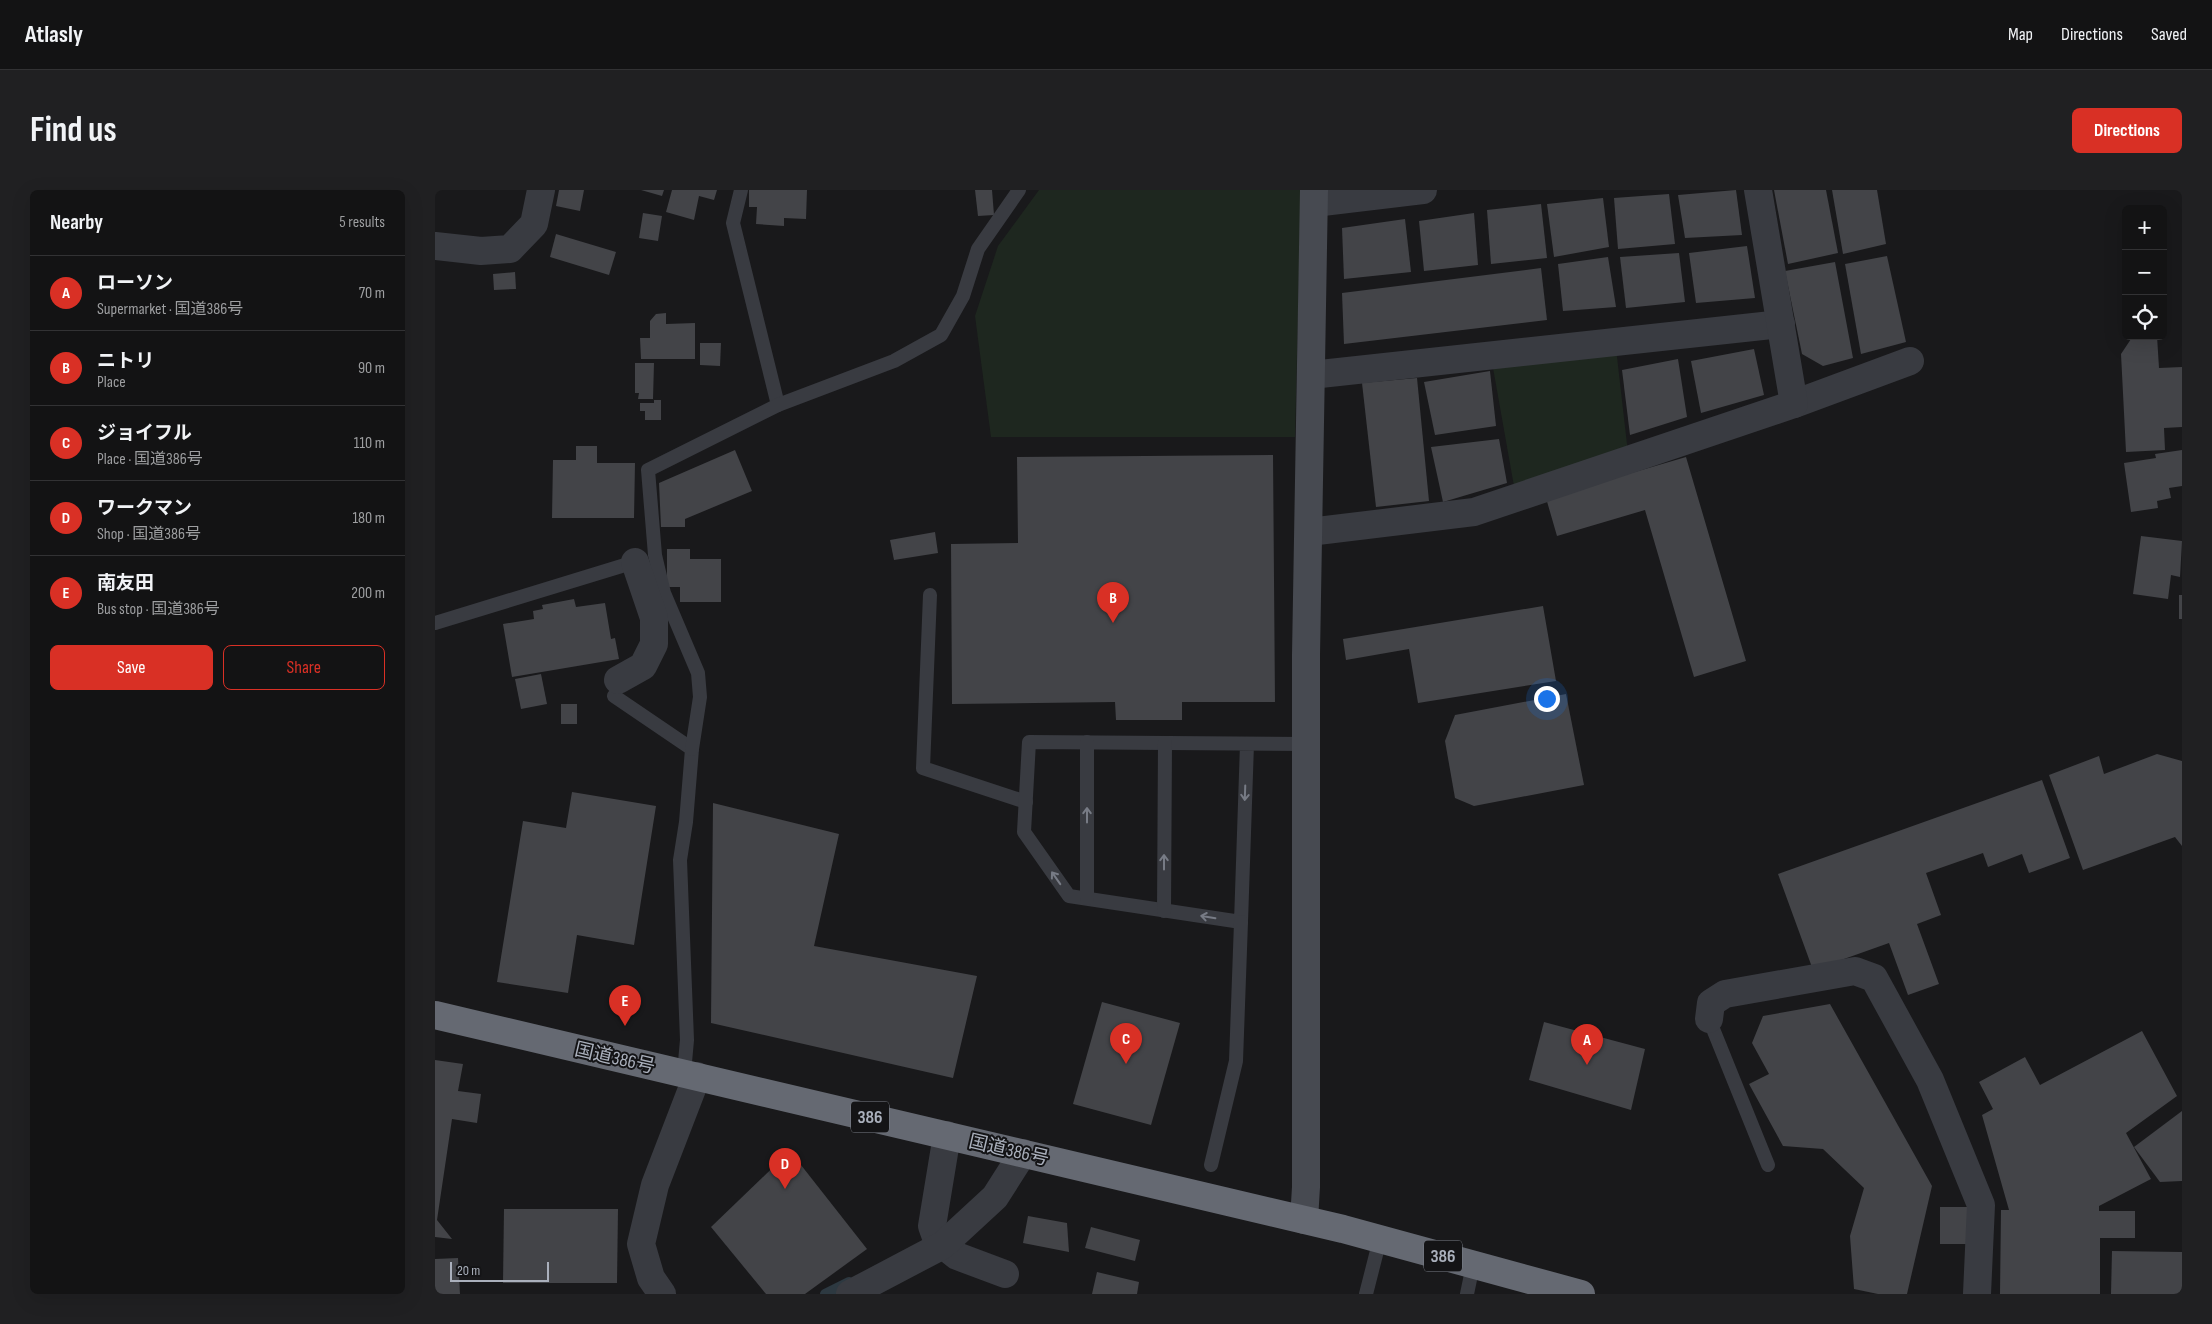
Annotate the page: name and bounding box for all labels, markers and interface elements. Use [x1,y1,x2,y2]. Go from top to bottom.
text: Atlasly [25,20,83,49]
text: Map [2008,24,2033,45]
text: Directions [2061,24,2123,45]
text: Saved [2151,24,2187,45]
button: Directions [2072,108,2182,153]
text: Find us [30,109,117,152]
map controls [2122,205,2167,340]
button: + [2122,205,2167,250]
text: Nearby [50,210,103,235]
text: 5 results [339,213,385,232]
button: − [2122,250,2167,295]
text: ローソン [97,272,173,295]
text: A [62,284,70,303]
text: 70 m [359,284,385,303]
button: locate [2122,295,2167,340]
text: Supermarket · 国道386号 [97,300,243,319]
text: ニトリ [97,350,154,373]
text: B [62,359,70,378]
text: 90 m [358,359,385,378]
text: Place [97,373,126,392]
text: ジョイフル [97,422,192,445]
text: C [62,434,70,453]
text: 110 m [354,434,385,453]
text: Place · 国道386号 [97,450,203,469]
text: ワークマン [97,497,192,520]
text: D [62,509,70,528]
text: 180 m [352,509,385,528]
text: Shop · 国道386号 [97,525,201,544]
text: 南友田 [97,572,154,595]
pin: B [1097,582,1129,623]
text: E [63,584,69,603]
text: 200 m [351,584,385,603]
text: Bus stop · 国道386号 [97,600,220,619]
button: Save [50,645,213,690]
button: Share [223,645,385,690]
your location [1534,686,1560,712]
one-way arrow [1240,784,1250,800]
one-way arrow [1082,807,1092,823]
one-way arrow [1160,854,1169,870]
one-way arrow [1051,871,1061,885]
one-way arrow [1200,912,1216,922]
pin: E [609,985,641,1026]
pin: C [1110,1023,1142,1064]
pin: A [1571,1024,1603,1065]
street label: 国道386号 [572,1038,657,1079]
road number: 386 [851,1102,889,1132]
street label: 国道386号 [966,1130,1051,1171]
pin: D [769,1148,801,1189]
road number: 386 [1424,1240,1462,1272]
scale bar [450,1259,549,1282]
text: 20 m [457,1262,480,1279]

